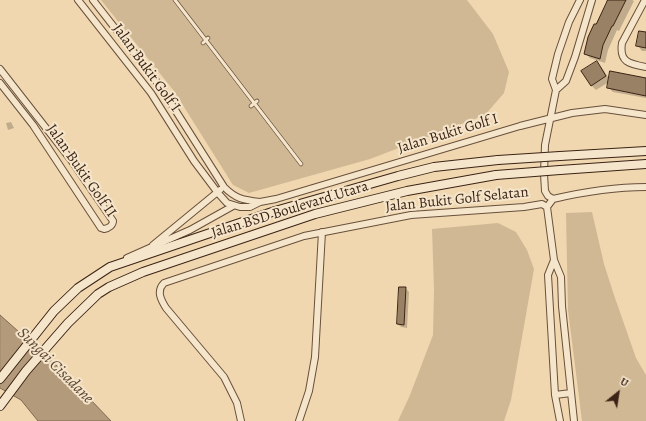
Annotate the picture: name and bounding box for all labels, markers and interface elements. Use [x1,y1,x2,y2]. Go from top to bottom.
street label: Jalan Bukit Golf I [108,21,184,115]
street label: Jalan Bukit Golf I [396,110,500,158]
street label: Jalan Bukit Golf II [42,121,120,221]
street label: Jalan BSD Boulevard Utara [209,178,371,242]
street label: Jalan Bukit Golf Selatan [385,184,529,216]
water label: Sungai Cisadane [13,324,97,408]
north arrow [598,373,638,413]
text: U [617,374,631,390]

